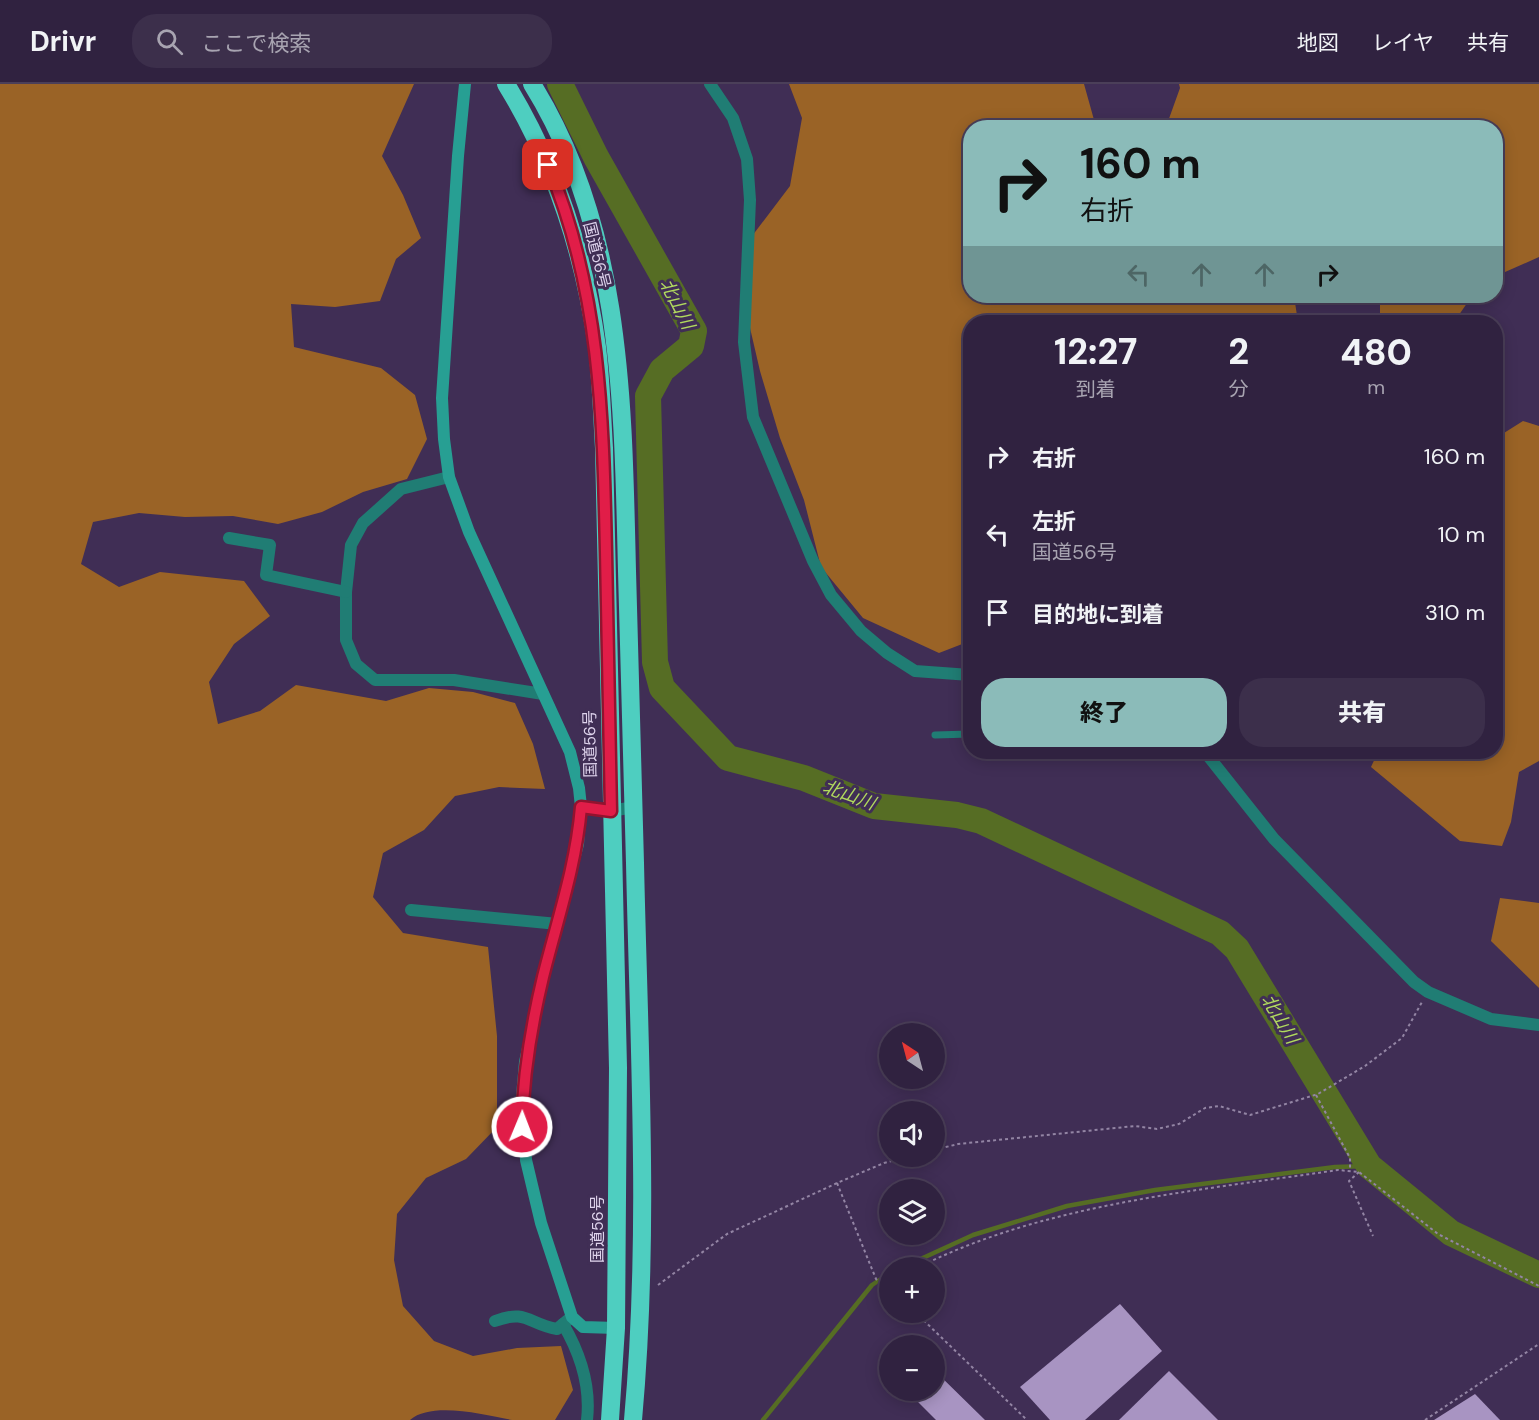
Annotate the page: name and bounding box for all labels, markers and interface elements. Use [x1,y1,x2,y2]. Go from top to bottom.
search box [132,14,552,68]
text: Drivr [30,23,96,60]
icon: search [153,25,186,58]
text: ここで検索 [201,29,311,58]
text: 地図 [1297,29,1339,57]
text: レイヤ [1372,29,1434,57]
text: 共有 [1467,29,1509,57]
text: 160 m [1080,136,1201,191]
pin [522,139,573,190]
icon: right [981,144,1059,222]
icon: arrive [531,148,564,181]
text: 右折 [1080,193,1134,228]
street label: 国道56号 [579,220,615,290]
icon: left [1122,258,1155,291]
icon: ahead [1185,258,1218,291]
icon: ahead [1248,258,1281,291]
icon: right [1311,258,1344,291]
water label: 北山川 [654,274,701,335]
text: 12:27 [1054,328,1137,375]
text: 2 [1228,328,1249,375]
text: 480 [1340,329,1412,376]
text: m [1367,374,1385,400]
text: 到着 [1076,376,1116,402]
text: 分 [1229,376,1249,402]
icon: right [981,440,1014,473]
text: 160 m [1424,442,1485,471]
text: 右折 [1032,444,1076,473]
text: 左折 [1032,507,1076,536]
icon: left [981,518,1014,551]
text: 10 m [1438,520,1485,549]
text: 国道56号 [1032,539,1117,565]
icon: arrive [981,596,1014,629]
text: 310 m [1425,598,1485,627]
text: 目的地に到着 [1032,600,1164,629]
button: 終了 [981,678,1227,747]
button: 共有 [1239,678,1485,747]
street label: 国道56号 [579,710,601,778]
water label: 北山川 [820,774,880,816]
water label: 北山川 [1256,990,1305,1050]
north arrow [879,1023,945,1089]
map controls [879,1023,945,1401]
position arrow [490,1095,554,1159]
button: sound [879,1101,945,1167]
button: layers [879,1179,945,1245]
street label: 国道56号 [587,1195,608,1263]
button: + [879,1257,945,1323]
button: − [879,1335,945,1401]

